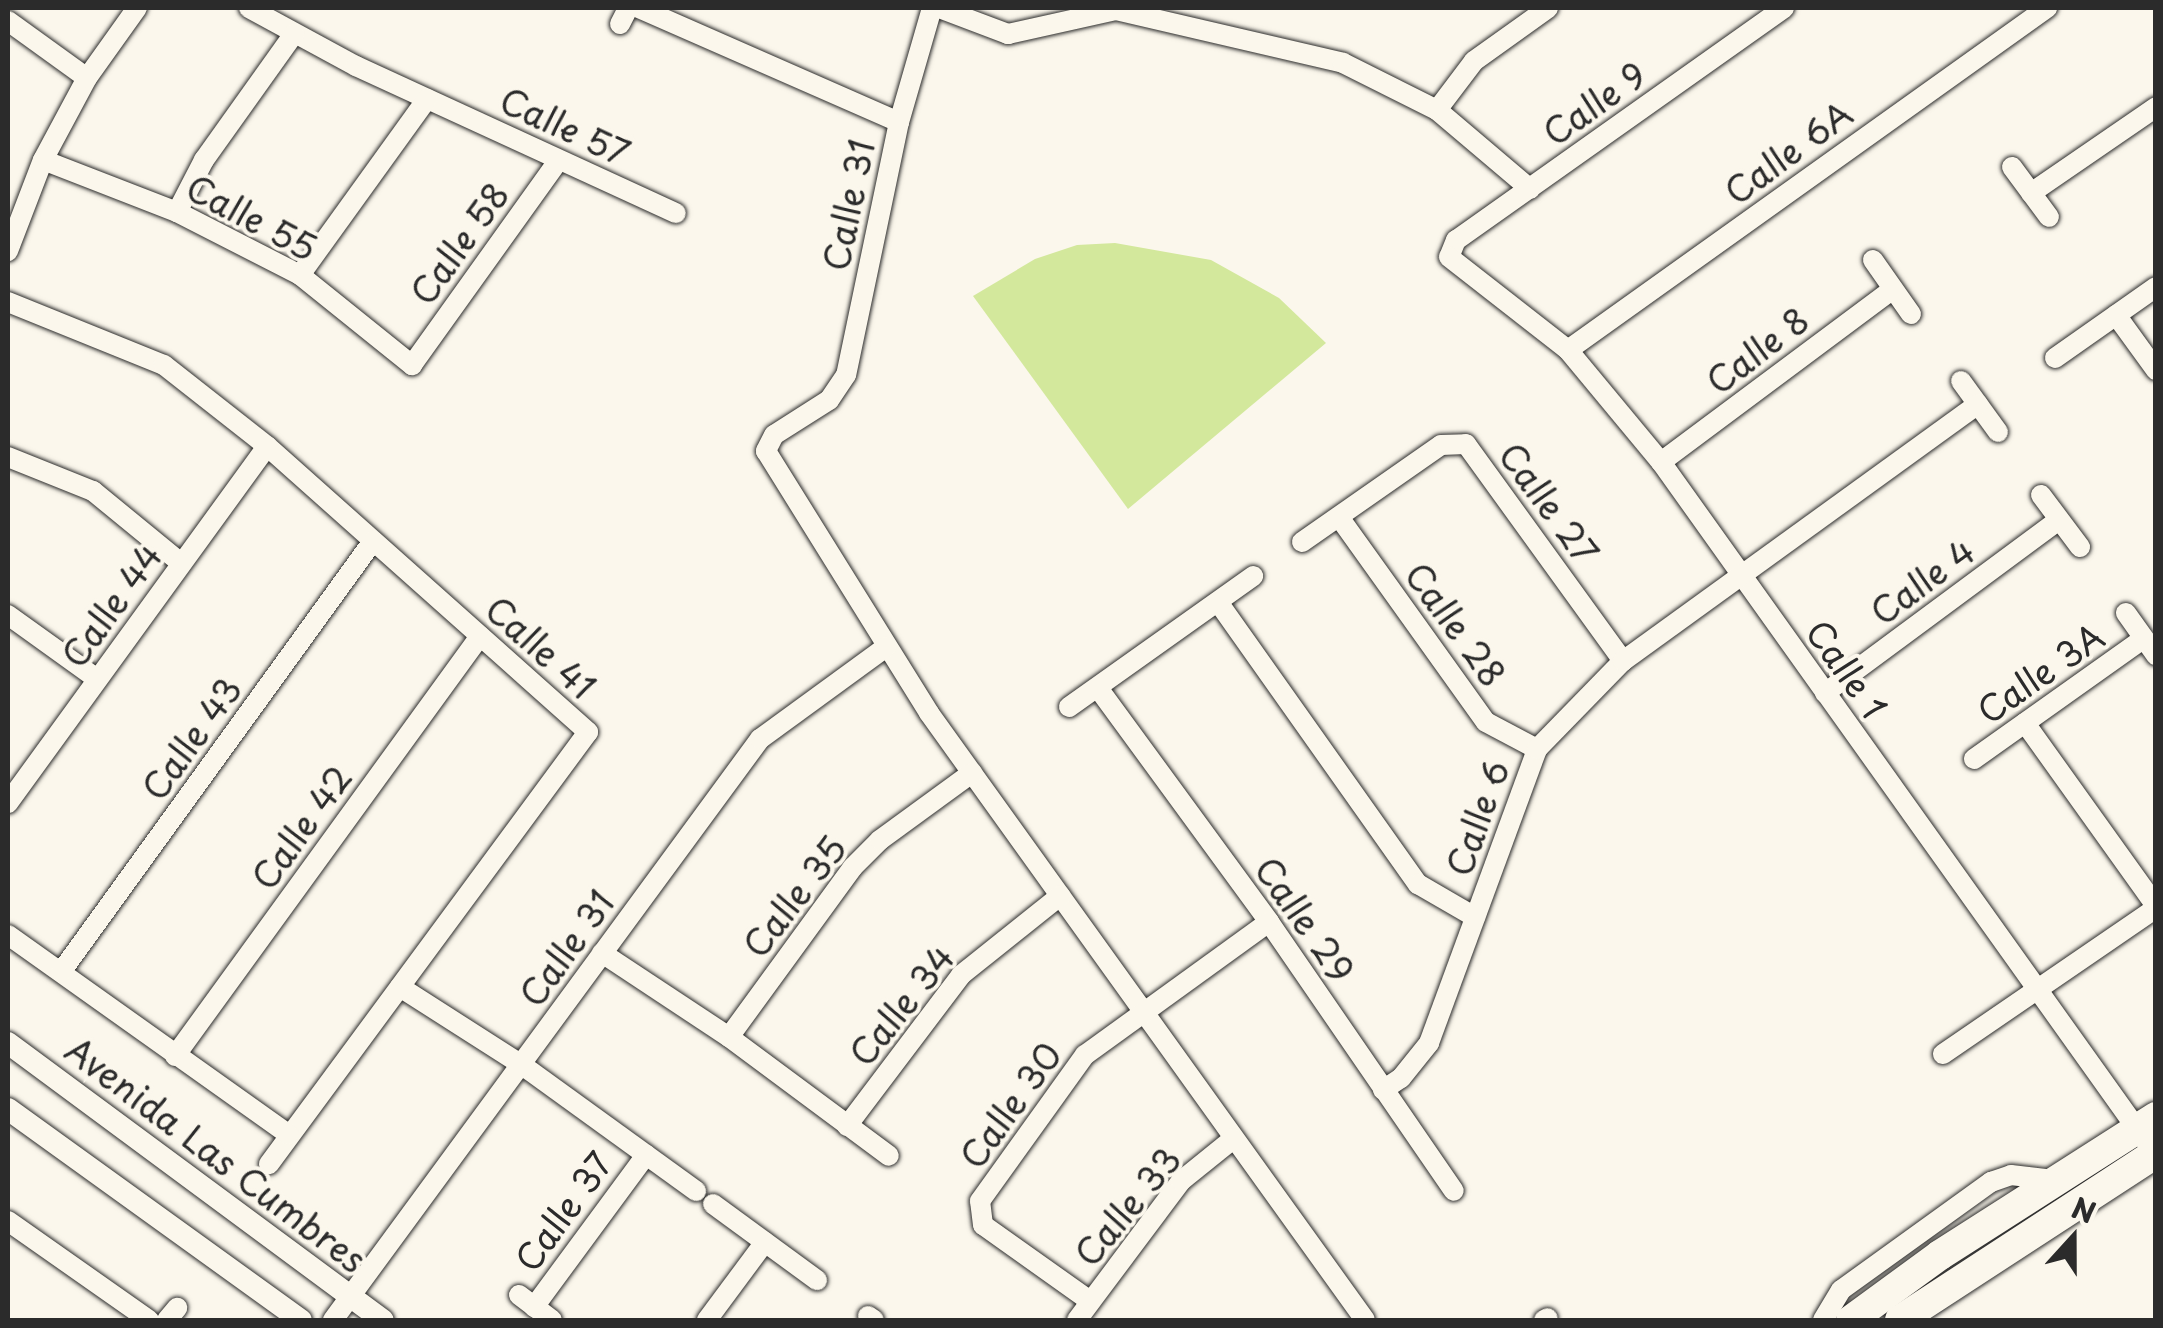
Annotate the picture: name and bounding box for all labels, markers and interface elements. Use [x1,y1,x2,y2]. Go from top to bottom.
street label: Calle 9 [1534,52,1654,154]
street label: Calle 57 [493,78,637,174]
street label: Calle 6A [1716,92,1860,212]
street label: Calle 31 [814,135,882,275]
street label: Calle 55 [180,165,324,269]
street label: Calle 58 [401,174,517,312]
street label: Calle 8 [1697,298,1817,402]
street label: Calle 27 [1491,434,1607,572]
street label: Calle 4 [1861,529,1983,633]
street label: Calle 44 [52,535,170,675]
street label: Calle 28 [1397,554,1515,694]
street label: Calle 41 [477,587,605,707]
street label: Calle 1 [1798,611,1896,727]
street label: Calle 3A [1969,614,2111,732]
street label: Calle 43 [132,668,250,808]
street label: Calle 6 [1437,754,1517,882]
street label: Calle 42 [242,757,360,897]
street label: Calle 35 [734,827,854,965]
street label: Calle 29 [1247,849,1363,989]
street label: Calle 31 [510,882,622,1014]
street label: Calle 34 [840,936,962,1074]
street label: Avenida Las Cumbres [58,1028,374,1280]
street label: Calle 30 [950,1034,1070,1176]
street label: Calle 33 [1065,1138,1189,1274]
street label: Calle 37 [506,1143,620,1279]
text: N [2066,1185,2102,1234]
north arrow [2023,1188,2123,1288]

